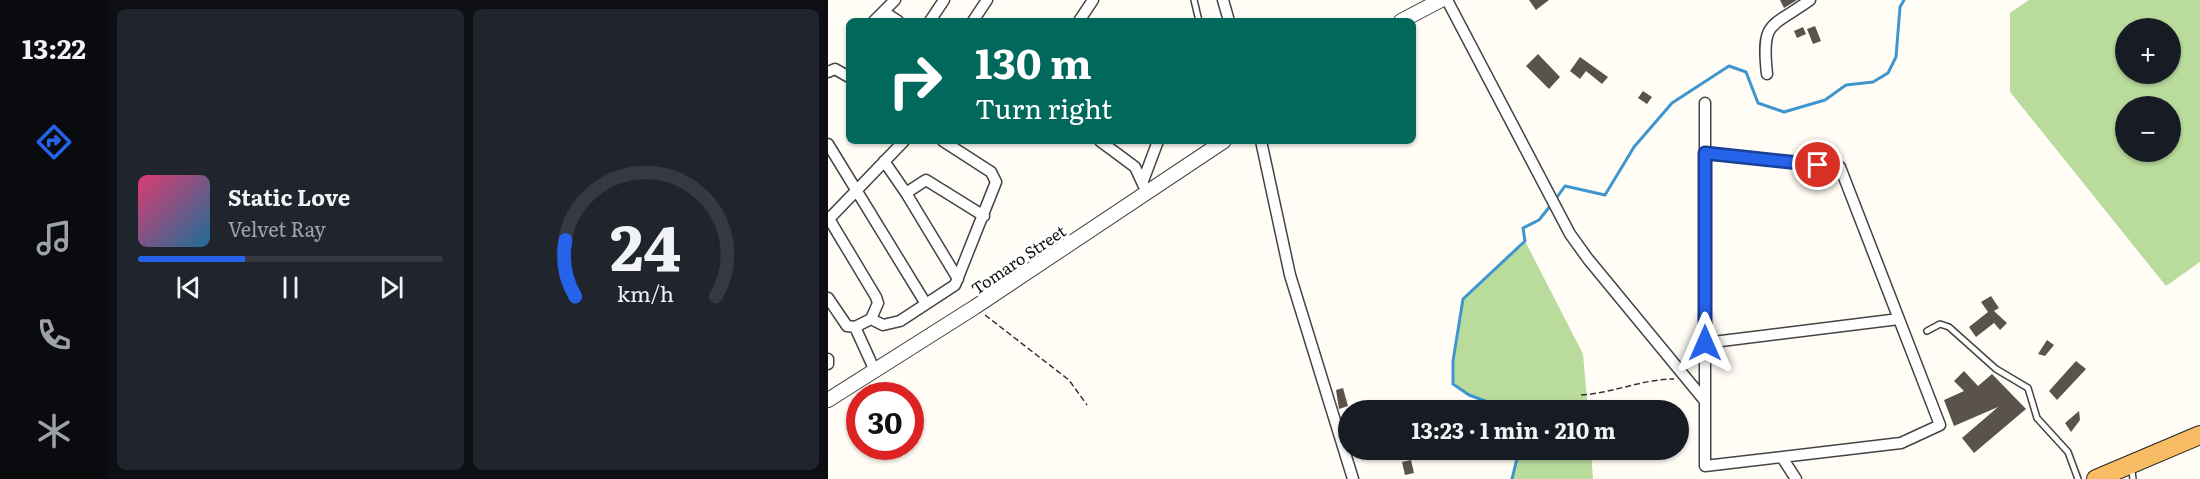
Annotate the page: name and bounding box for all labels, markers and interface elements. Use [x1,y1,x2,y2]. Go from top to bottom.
map controls [2115,18,2181,162]
button: + [2115,18,2181,84]
text: 13:22 [22,27,86,67]
text: 130 m [975,30,1092,92]
icon: right [876,42,954,120]
text: Turn right [975,87,1112,127]
button: − [2115,96,2181,162]
icon: directions [33,121,75,163]
pin [1792,139,1843,190]
icon: arrive [1801,148,1834,181]
text: Static Love [228,180,350,213]
text: 24 [610,198,681,290]
text: Velvet Ray [228,213,326,243]
icon: music [33,217,75,259]
street label: Tomaro Street [966,218,1071,300]
icon: previous [172,271,205,304]
icon: pause [274,271,307,304]
icon: next [375,271,408,304]
text: km/h [617,277,674,309]
position arrow [1673,311,1737,375]
icon: phone [33,314,75,356]
speed limit sign: 30 [846,382,924,460]
icon: climate [33,410,75,452]
text: 13:23 · 1 min · 210 m [1411,413,1616,446]

